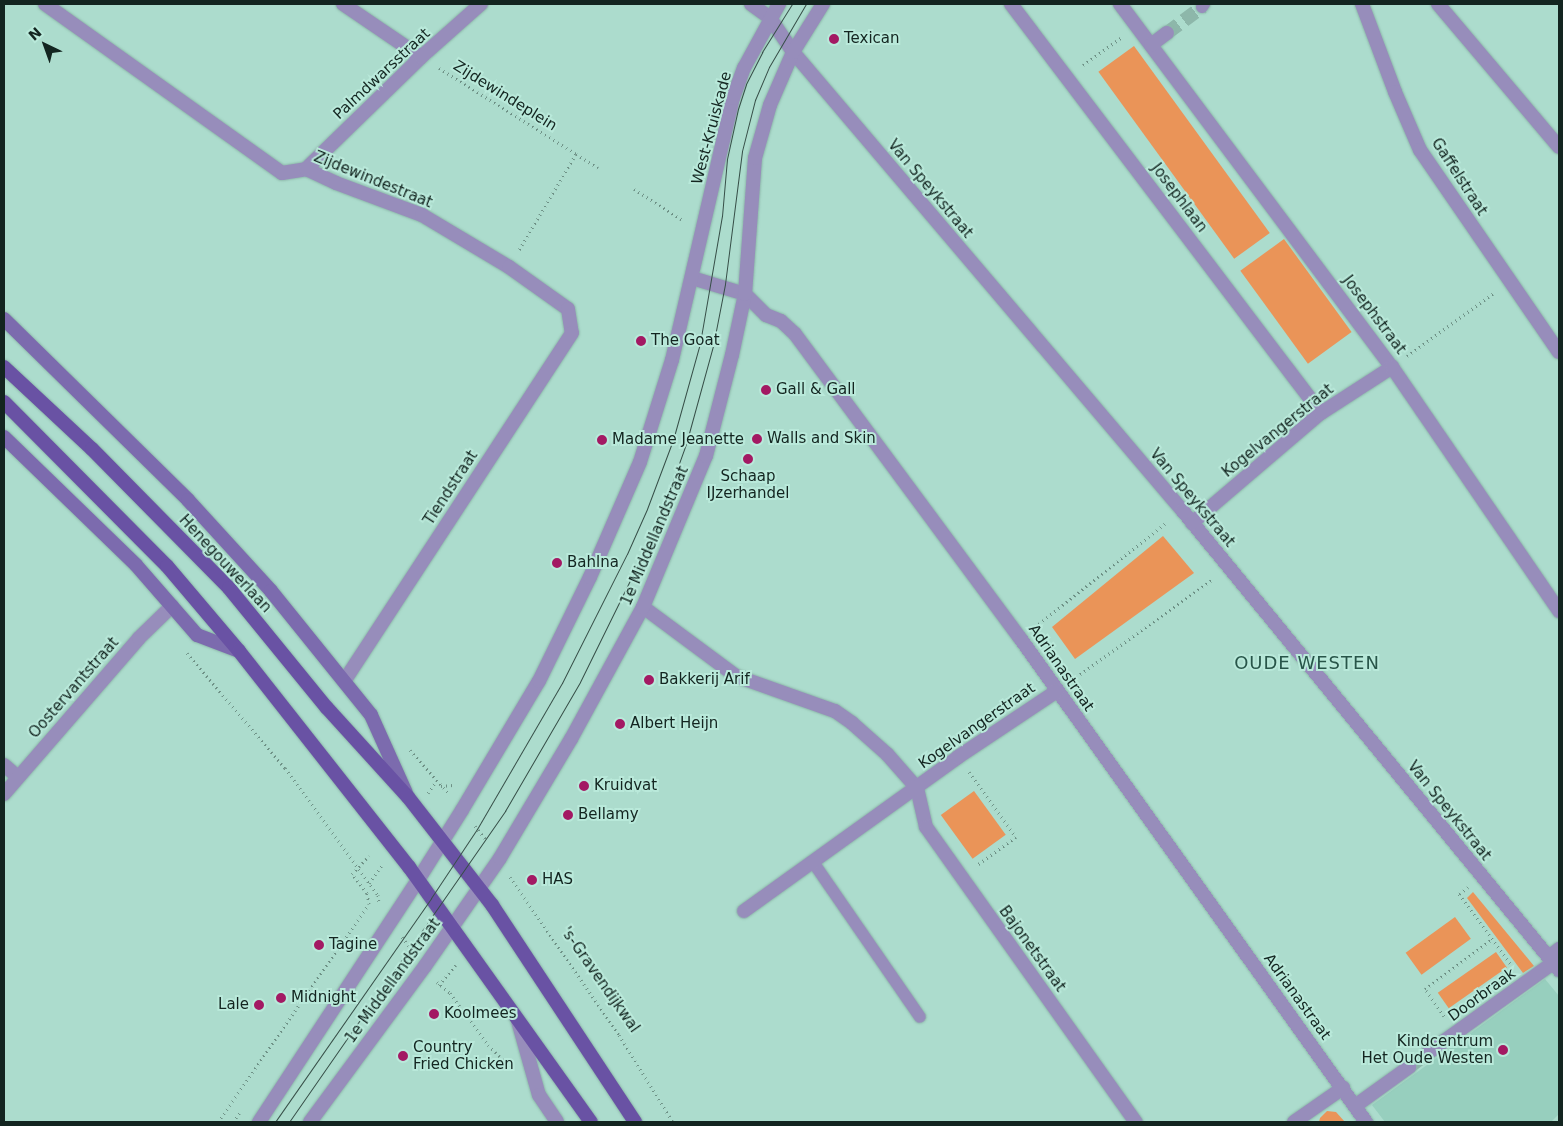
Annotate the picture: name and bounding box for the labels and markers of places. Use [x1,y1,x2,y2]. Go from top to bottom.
place label: Texican [844,30,900,48]
marker: Texican [828,33,840,45]
place label: The Goat [651,332,720,350]
marker: The Goat [635,335,647,347]
place label: Gall & Gall [776,381,856,399]
marker: Gall & Gall [760,384,772,396]
place label: Walls and Skin [767,430,876,448]
place label: Madame Jeanette [612,431,744,449]
marker: Walls and Skin [751,433,763,445]
marker: Madame Jeanette [596,434,608,446]
marker: Schaap IJzerhandel [742,453,754,465]
place label: Schaap IJzerhandel [707,467,789,502]
place label: Bahlna [567,554,619,572]
marker: Bahlna [551,557,563,569]
place label: Bakkerij Arif [659,671,750,689]
marker: Bakkerij Arif [643,674,655,686]
place label: Albert Heijn [630,715,718,733]
marker: Albert Heijn [614,718,626,730]
place label: Kruidvat [594,777,657,795]
marker: Kruidvat [578,780,590,792]
place label: Bellamy [578,806,639,824]
marker: Bellamy [562,809,574,821]
place label: HAS [542,871,573,889]
marker: HAS [526,874,538,886]
place label: Tagine [329,936,377,954]
marker: Tagine [313,939,325,951]
place label: Midnight [291,989,356,1007]
marker: Midnight [275,992,287,1004]
place label: Lale [218,996,249,1014]
marker: Lale [253,999,265,1011]
place label: Koolmees [444,1005,516,1023]
marker: Koolmees [428,1008,440,1020]
place label: Kindcentrum Het Oude Westen [1361,1032,1493,1067]
place label: Country Fried Chicken [413,1038,514,1073]
marker: Kindcentrum Het Oude Westen [1497,1044,1509,1056]
marker: Country Fried Chicken [397,1050,409,1062]

